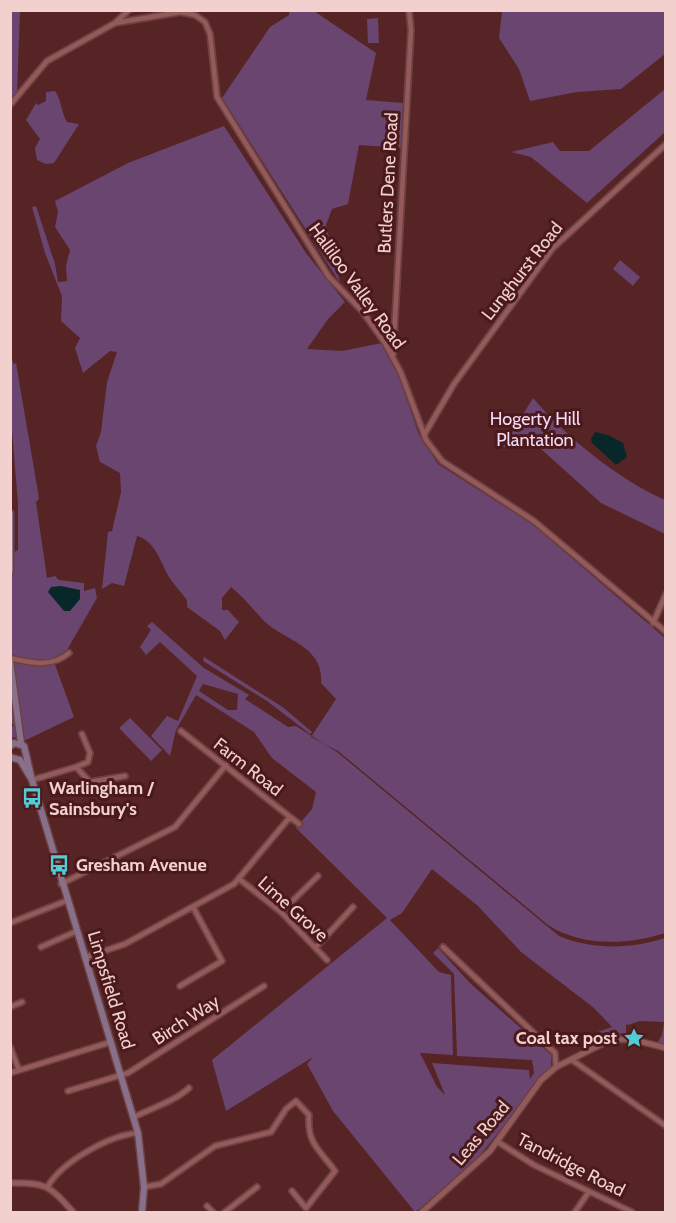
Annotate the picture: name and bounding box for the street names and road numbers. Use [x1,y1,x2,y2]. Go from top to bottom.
street label: Butlers Dene Road [373,112,403,254]
street label: Lunghurst Road [477,217,567,325]
street label: Halliloo Valley Road [304,219,410,353]
street label: Farm Road [209,733,287,801]
street label: Lime Grove [253,872,333,946]
street label: Limpsfield Road [83,928,139,1052]
street label: Birch Way [148,990,224,1050]
street label: Leas Road [448,1096,514,1170]
street label: Tandridge Road [513,1128,629,1202]

